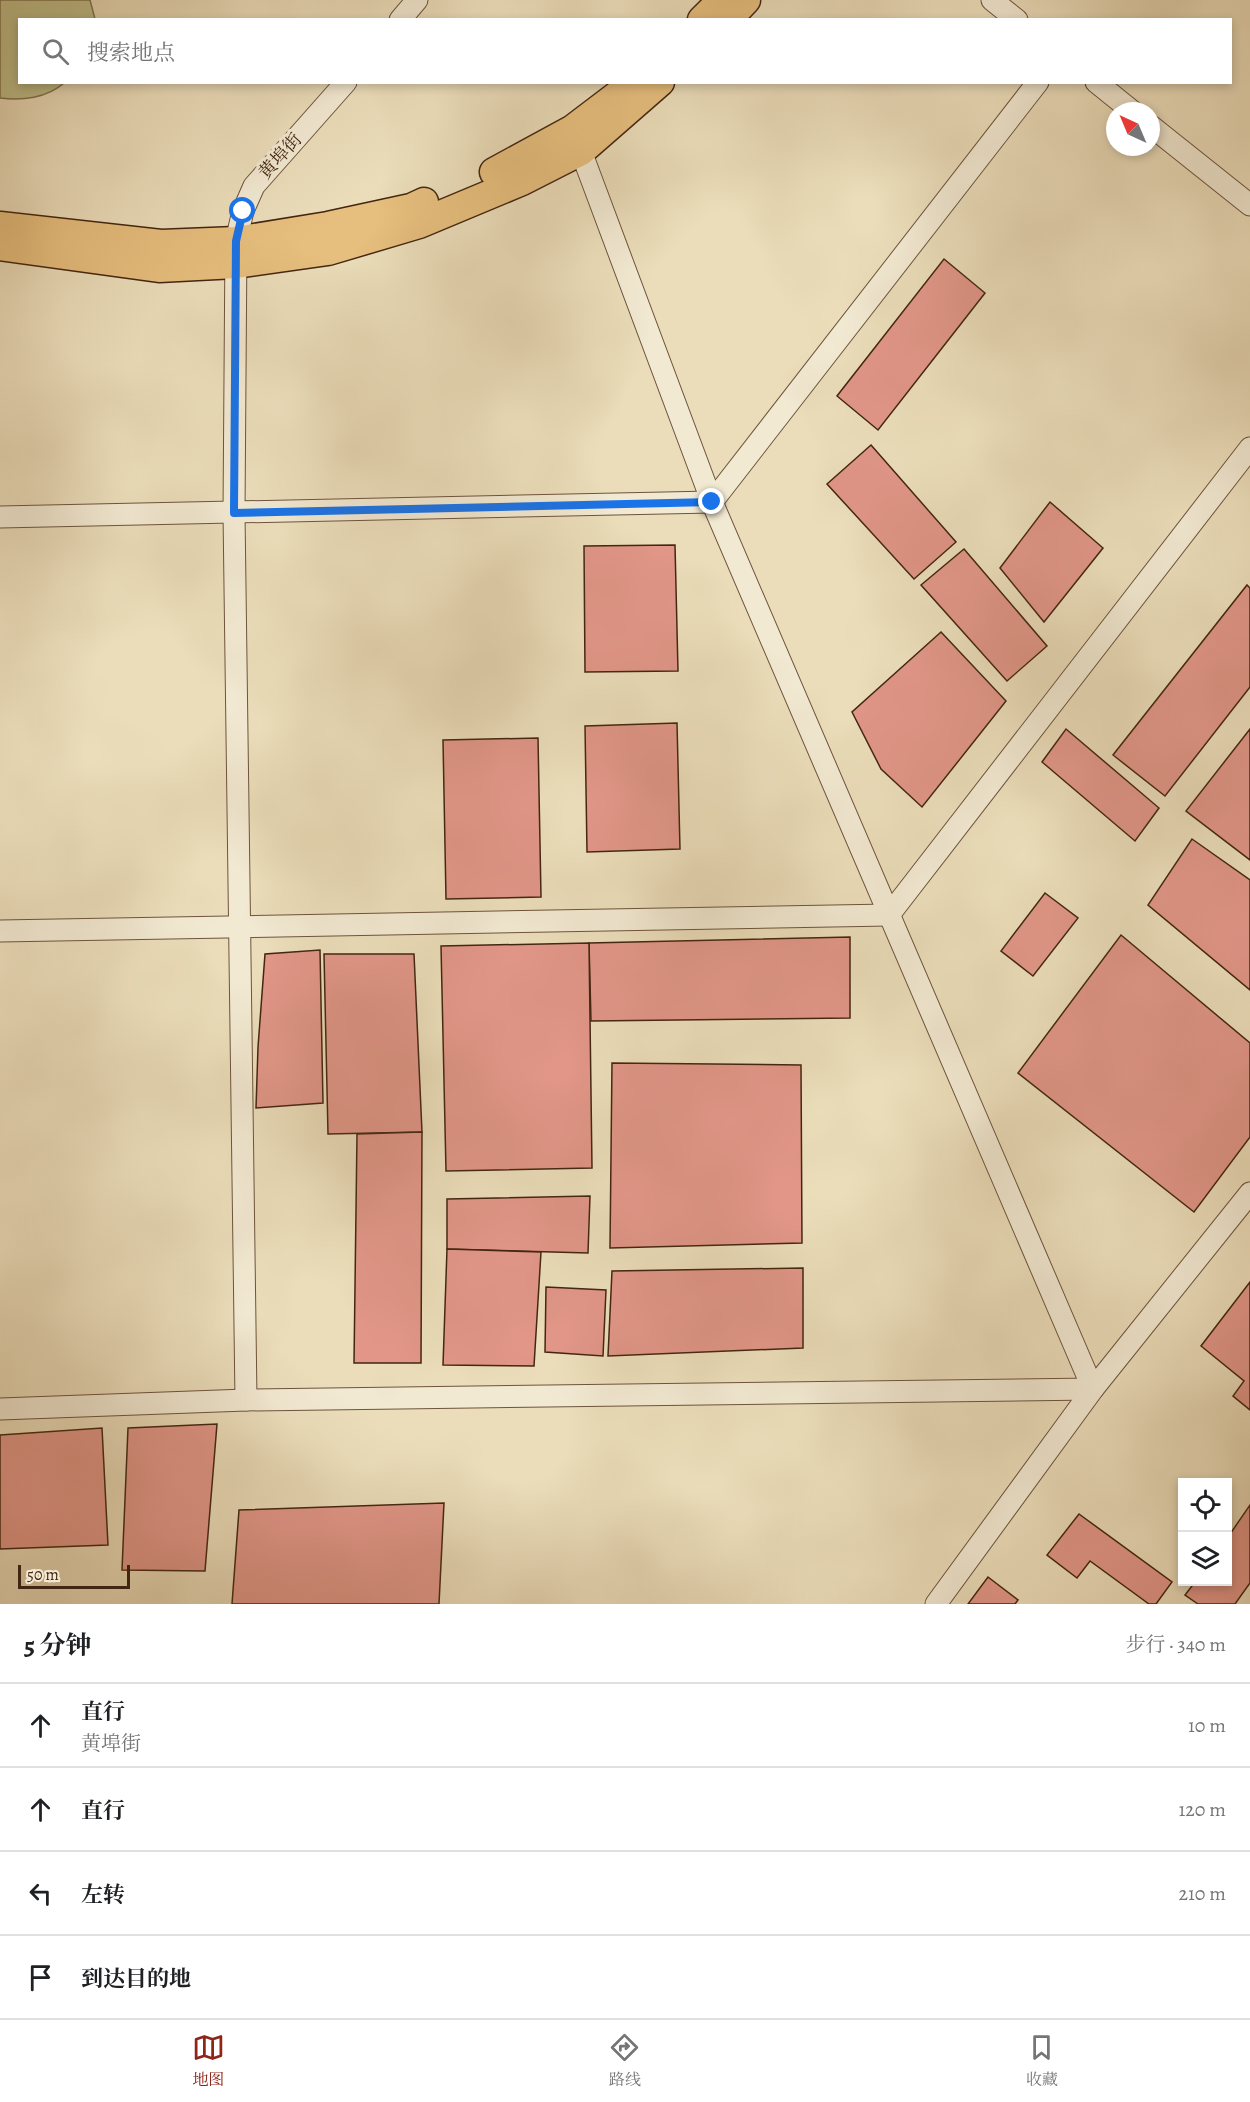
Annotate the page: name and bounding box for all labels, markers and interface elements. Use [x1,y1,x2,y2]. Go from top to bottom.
search box [18,18,1232,84]
icon: search [39,35,72,68]
text: 搜索地点 [87,38,175,68]
north arrow [1106,102,1160,156]
street label: 黄埠街 [253,128,307,184]
route start [229,197,255,223]
route end [698,488,724,514]
map controls [1178,1478,1232,1586]
button: locate [1178,1478,1232,1532]
button: layers [1178,1532,1232,1586]
scale bar [18,1562,130,1590]
text: 50 m [27,1564,59,1586]
text: 5 分钟 [24,1628,92,1663]
text: 步行 · 340 m [1125,1631,1226,1658]
text: 直行 [81,1697,125,1727]
icon: ahead [24,1709,57,1742]
text: 10 m [1188,1712,1226,1739]
text: 黄埠街 [81,1730,141,1757]
icon: ahead [24,1793,57,1826]
text: 直行 [81,1796,125,1826]
text: 120 m [1178,1796,1226,1823]
icon: left [24,1877,57,1910]
text: 左转 [81,1880,125,1910]
text: 210 m [1178,1880,1226,1907]
icon: arrive [24,1961,57,1994]
text: 到达目的地 [81,1964,191,1994]
tab: 地图 [192,2031,225,2091]
tab: 路线 [608,2031,641,2091]
tab: 收藏 [1025,2031,1058,2091]

